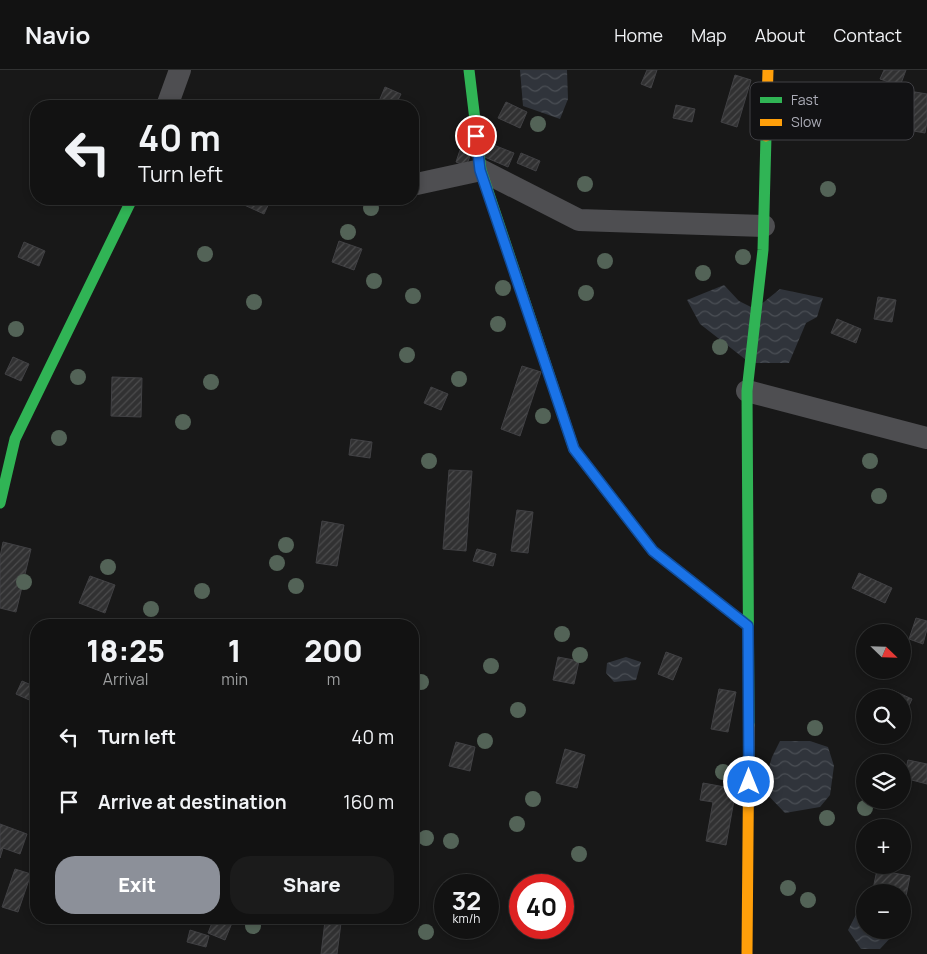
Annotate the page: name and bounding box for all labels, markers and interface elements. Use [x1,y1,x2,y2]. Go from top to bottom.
text: Navio [25,18,90,51]
text: Home [614,23,663,47]
text: Map [691,23,727,47]
text: About [755,23,805,47]
text: Contact [833,23,902,47]
legend [750,82,914,140]
text: Fast [791,90,819,109]
text: Slow [791,112,822,131]
text: 40 m [138,114,221,162]
pin [455,115,497,157]
icon: left [55,120,120,185]
icon: arrive [462,122,490,150]
text: Turn left [138,159,223,189]
north arrow [856,624,911,679]
map controls [856,624,911,939]
text: 18:25 [86,630,165,671]
text: 1 [228,630,241,671]
text: 200 [304,630,363,671]
text: Arrival [103,668,148,690]
text: min [221,668,248,690]
text: m [327,668,340,690]
button: search [856,689,911,744]
icon: left [55,723,83,751]
text: Turn left [98,724,176,750]
text: 40 m [351,724,394,750]
button: layers [856,754,911,809]
position arrow [722,755,774,807]
icon: arrive [55,788,83,816]
text: Arrive at destination [98,789,287,815]
text: 160 m [343,789,394,815]
button: + [856,819,911,874]
button: Exit [55,856,220,914]
button: Share [230,856,394,914]
speed limit sign: 40 [509,874,574,939]
text: 32 [452,883,481,918]
button: − [856,884,911,939]
text: km/h [453,910,480,927]

